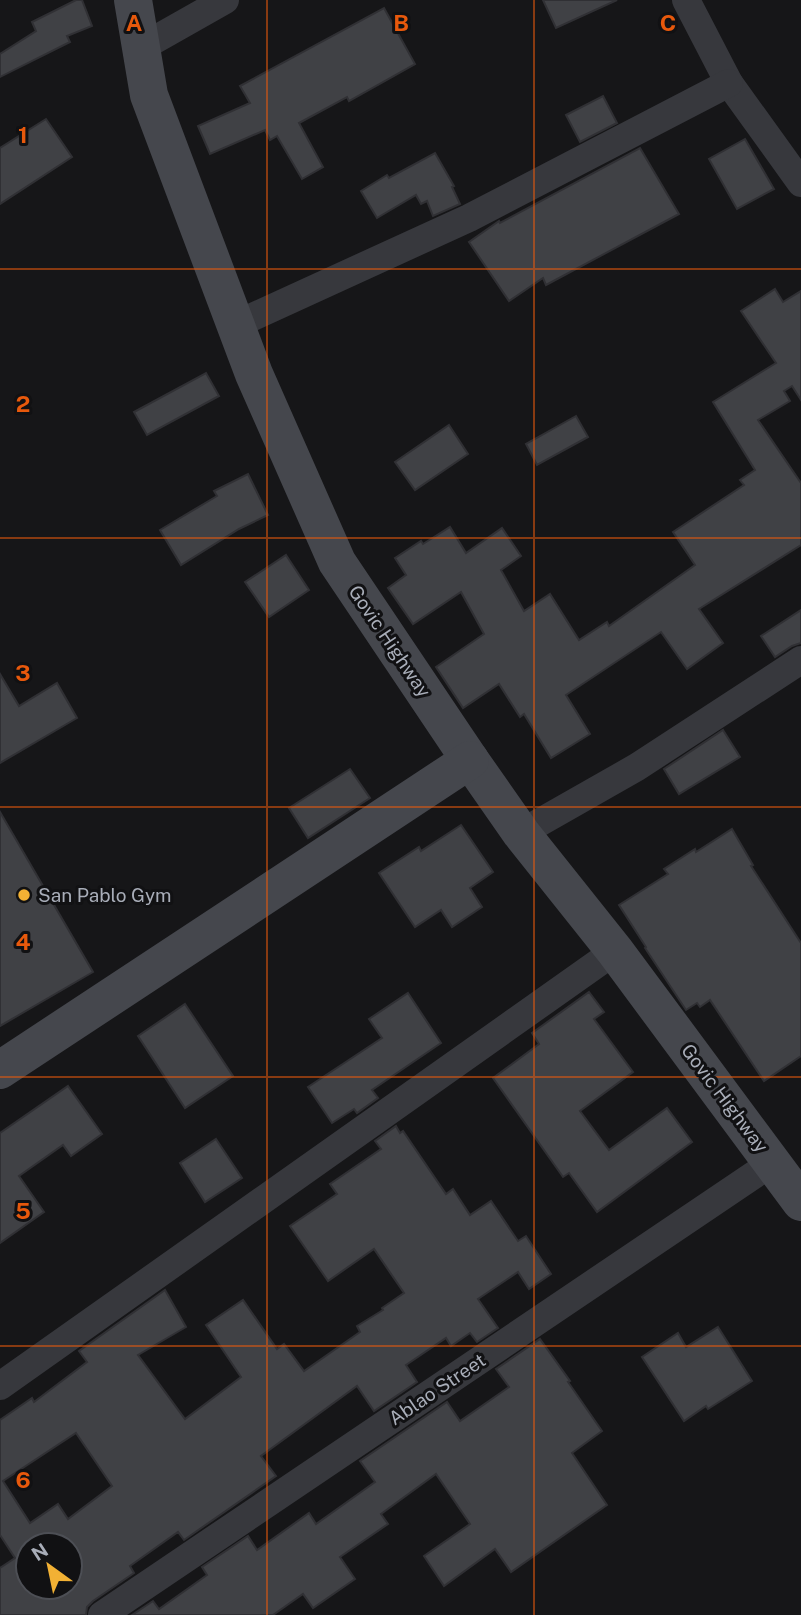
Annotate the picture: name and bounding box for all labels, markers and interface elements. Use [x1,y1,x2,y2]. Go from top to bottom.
text: A [126,9,143,36]
text: B [393,9,409,36]
text: C [660,9,676,36]
text: 1 [18,121,28,148]
text: 2 [16,390,30,417]
street label: Govic Highway [344,581,436,701]
text: 3 [15,659,31,686]
place label: San Pablo Gym [38,884,172,906]
marker: San Pablo Gym [16,887,32,903]
text: 4 [15,928,31,955]
street label: Govic Highway [677,1039,773,1157]
text: 5 [15,1197,31,1224]
street label: Ablao Street [385,1349,489,1429]
text: 6 [15,1466,31,1493]
north arrow [14,1531,84,1601]
text: N [28,1538,52,1565]

